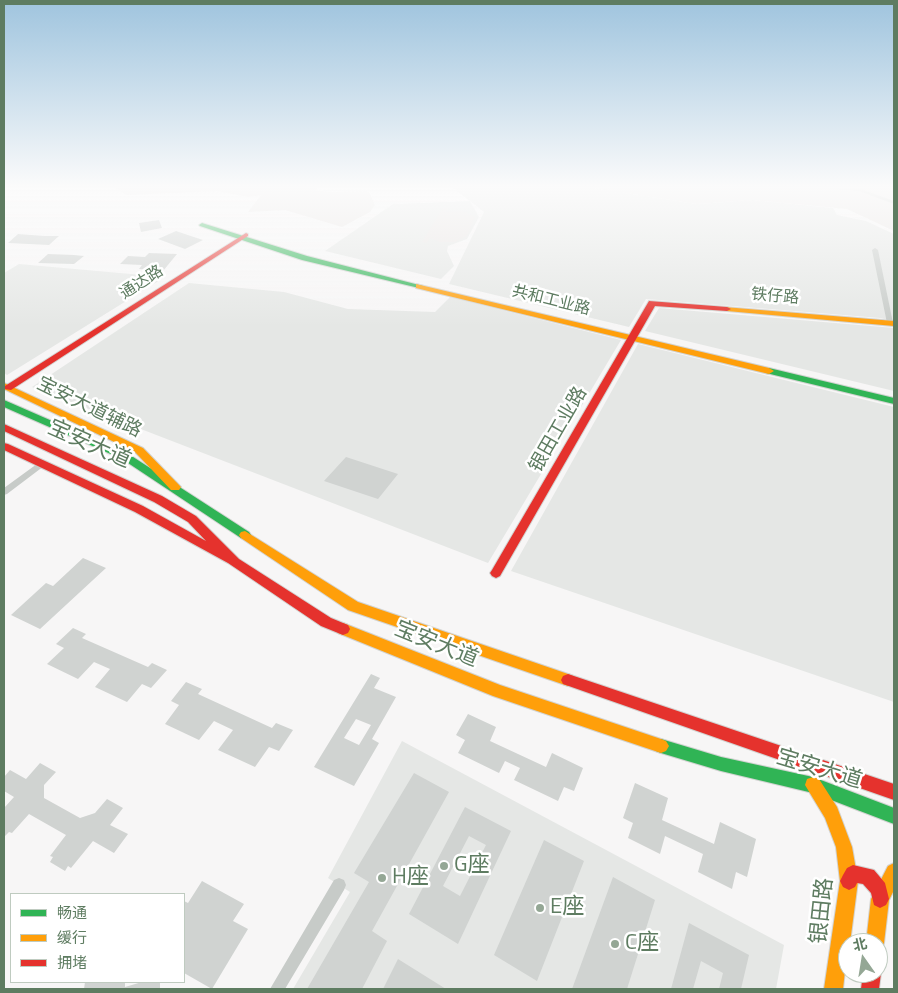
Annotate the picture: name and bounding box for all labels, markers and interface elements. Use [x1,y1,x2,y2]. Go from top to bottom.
street label: 通达路 [117,262,167,304]
street label: 共和工业路 [510,282,592,320]
street label: 铁仔路 [750,285,800,309]
street label: 宝安大道辅路 [33,373,145,443]
street label: 银田工业路 [525,383,593,477]
street label: 宝安大道 [43,415,135,475]
street label: 宝安大道 [390,616,482,674]
street label: 宝安大道 [773,745,865,795]
place label: G座 [454,853,490,879]
marker: G座 [438,860,450,872]
place label: H座 [392,865,429,891]
marker: H座 [376,872,388,884]
street label: 银田路 [806,877,840,945]
legend [10,893,185,983]
place label: E座 [550,895,584,921]
text: 畅通 [57,901,87,924]
marker: E座 [534,902,546,914]
text: 缓行 [57,926,87,949]
place label: C座 [625,931,659,957]
text: 北 [851,932,869,956]
north arrow [838,933,888,983]
marker: C座 [609,938,621,950]
text: 拥堵 [57,951,87,974]

